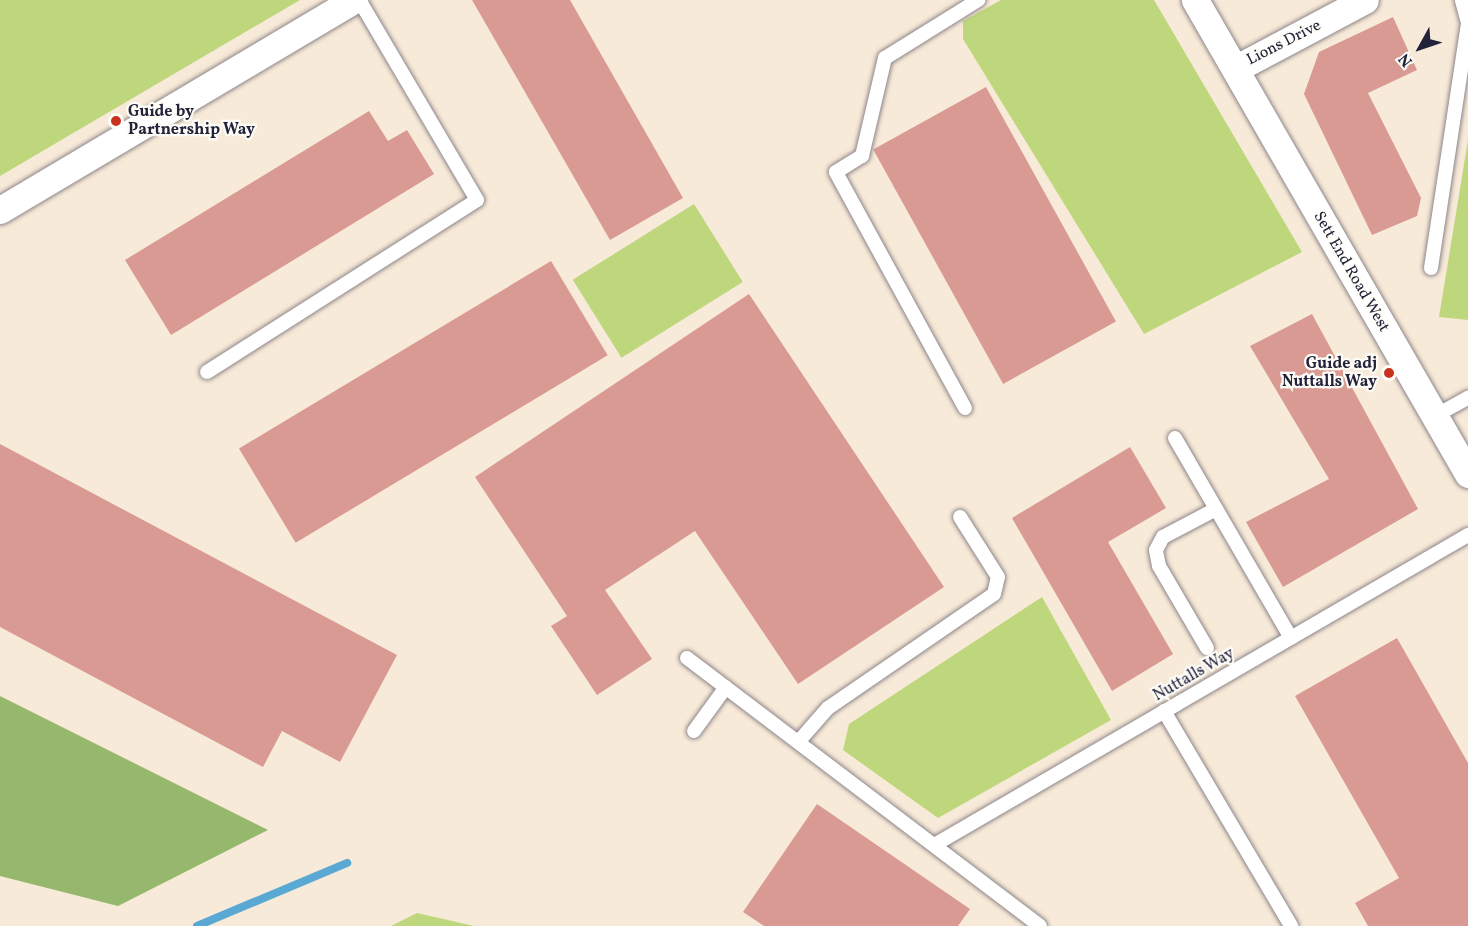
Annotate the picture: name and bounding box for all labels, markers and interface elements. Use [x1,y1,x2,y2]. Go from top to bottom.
street label: Lions Drive [1244,16,1324,70]
north arrow [1390,18,1450,78]
text: N [1394,48,1418,71]
place label: Guide by Partnership Way [128,102,255,140]
marker: Guide by Partnership Way [109,114,123,128]
street label: Sett End Road West [1309,208,1393,336]
place label: Guide adj Nuttalls Way [1282,354,1377,392]
marker: Guide adj Nuttalls Way [1382,366,1396,380]
street label: Nuttalls Way [1150,644,1238,706]

